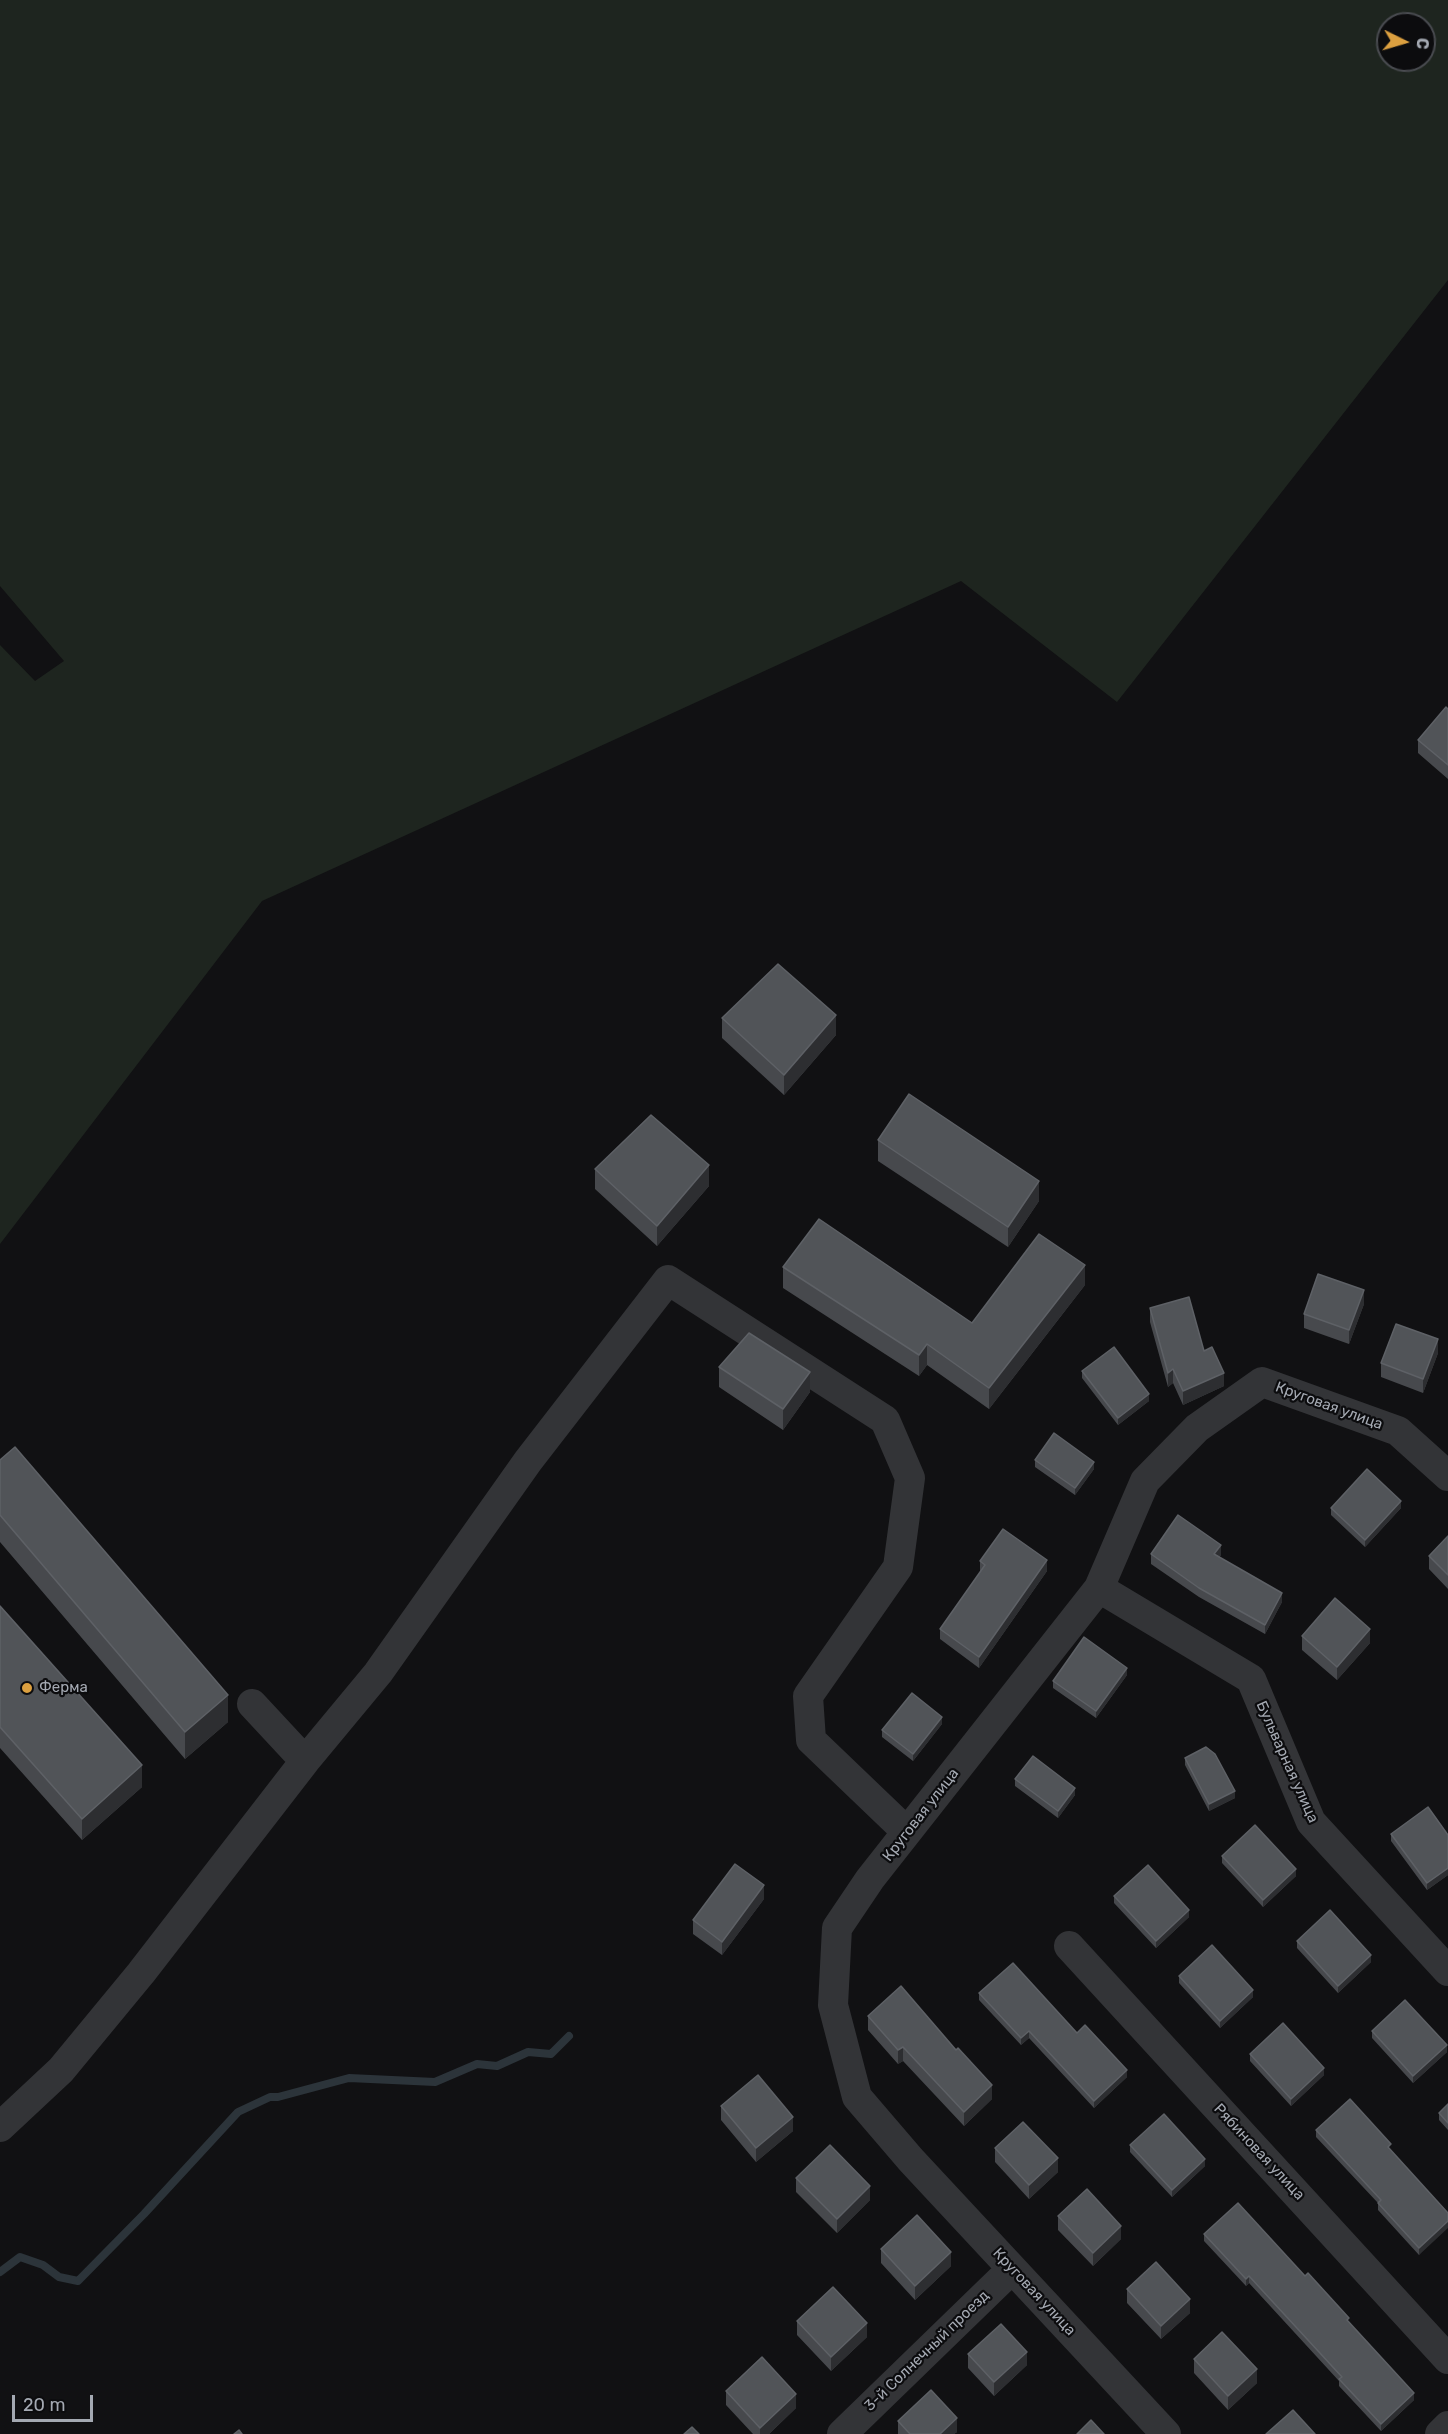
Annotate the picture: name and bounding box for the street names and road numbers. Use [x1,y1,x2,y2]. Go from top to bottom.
street label: Круговая улица [1273,1378,1385,1434]
street label: Бульварная улица [1252,1698,1322,1826]
street label: Круговая улица [879,1765,963,1865]
street label: Рябиновая улица [1210,2100,1308,2204]
street label: Круговая улица [989,2245,1079,2339]
street label: 3-й Солнечный проезд [861,2287,993,2415]

